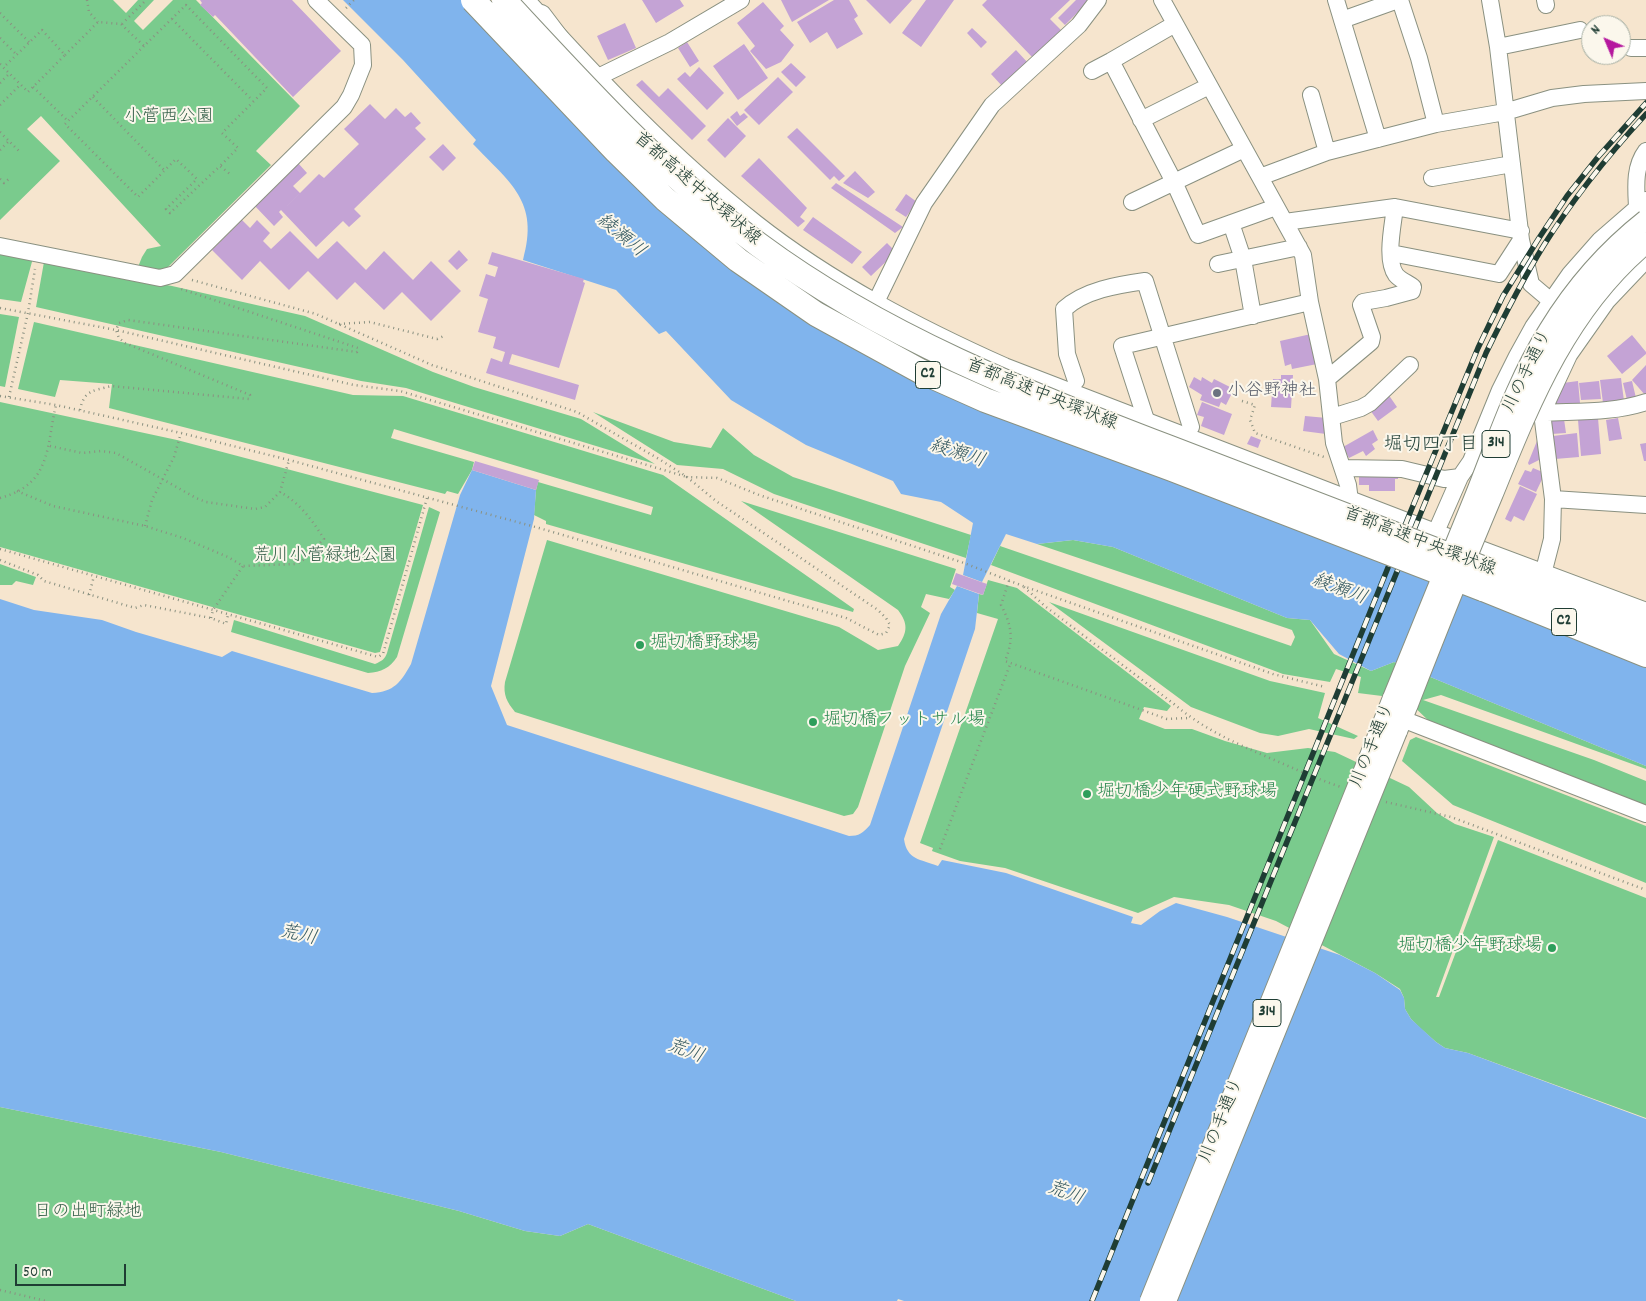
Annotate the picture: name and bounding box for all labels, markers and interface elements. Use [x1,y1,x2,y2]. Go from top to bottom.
north arrow [1581,15,1631,65]
text: N [1587,21,1606,40]
park label: 小菅西公園 [124,108,214,130]
street label: 首都高速中央環状線 [628,129,764,251]
water label: 綾瀬川 [591,210,649,264]
street label: 川の手通り [1500,327,1558,417]
street label: 首都高速中央環状線 [962,356,1120,436]
road number: C2 [916,362,940,388]
place label: 小谷野神社 [1227,382,1317,404]
marker: 小谷野神社 [1211,387,1223,399]
road number: 314 [1482,430,1510,458]
water label: 綾瀬川 [926,435,988,475]
district label: 堀切四丁目 [1384,435,1478,457]
street label: 首都高速中央環状線 [1340,504,1498,582]
park label: 荒川小菅緑地公園 [253,547,397,569]
water label: 綾瀬川 [1308,570,1370,612]
road number: C2 [1552,608,1576,636]
place label: 堀切橋野球場 [650,634,758,656]
marker: 堀切橋野球場 [634,639,646,651]
street label: 川の手通り [1347,700,1401,792]
place label: 堀切橋フットサル場 [823,711,985,733]
marker: 堀切橋フットサル場 [807,716,819,728]
place label: 堀切橋少年硬式野球場 [1097,783,1277,805]
marker: 堀切橋少年硬式野球場 [1081,788,1093,800]
water label: 荒川 [277,922,319,952]
place label: 堀切橋少年野球場 [1398,937,1542,959]
marker: 堀切橋少年野球場 [1546,942,1558,954]
road number: 314 [1253,1000,1281,1026]
water label: 荒川 [663,1036,707,1070]
street label: 川の手通り [1196,1075,1250,1167]
water label: 荒川 [1043,1178,1087,1212]
park label: 日の出町緑地 [34,1203,142,1225]
scale bar [18,1254,129,1286]
text: 50 m [23,1262,52,1284]

